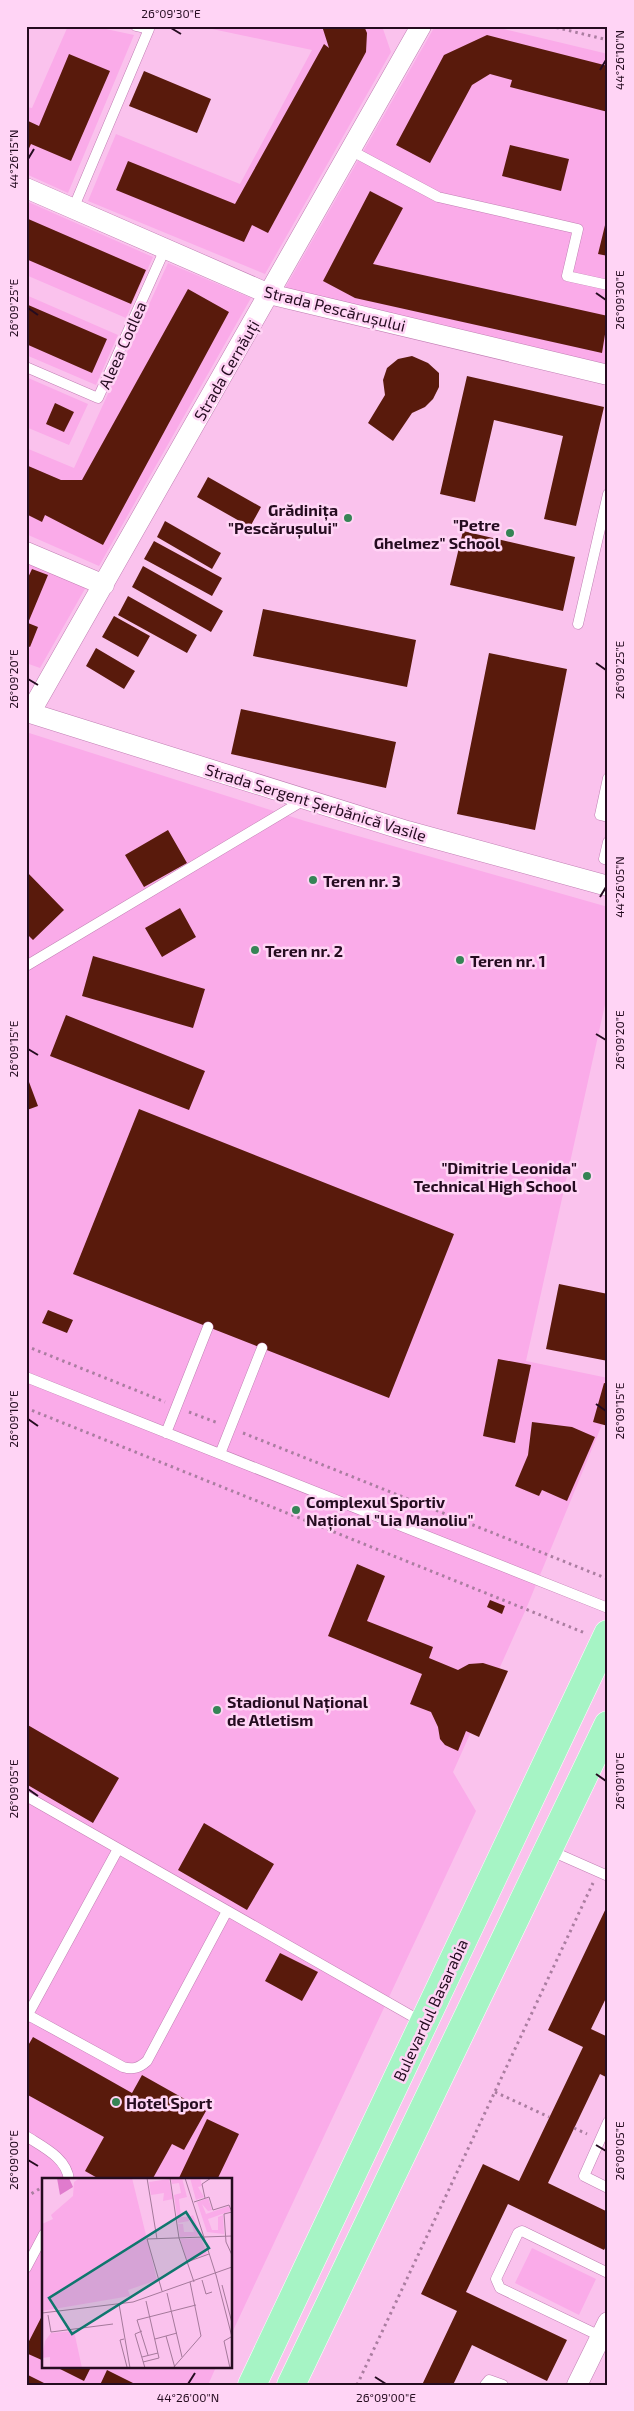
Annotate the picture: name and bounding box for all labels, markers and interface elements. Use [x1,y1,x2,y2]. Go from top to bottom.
text: 26°09'30"E [141,6,201,20]
text: 44°26'10"N [612,30,626,90]
text: 44°26'15"N [6,129,20,189]
text: 26°09'30"E [612,270,626,330]
text: 26°09'25"E [6,278,20,337]
street label: Strada Pescărușului [262,281,408,337]
street label: Aleea Codlea [94,298,150,392]
street label: Strada Cernăuți [189,316,264,425]
place label: Grădinița "Pescărușului" [228,500,338,539]
marker: Grădinița "Pescărușului" [342,512,354,524]
place label: "Petre Ghelmez" School [374,515,501,552]
marker: "Petre Ghelmez" School [504,527,516,539]
text: 26°09'25"E [612,640,626,699]
text: 26°09'20"E [6,649,20,709]
street label: Strada Sergent Șerbănică Vasile [202,759,429,847]
text: 44°26'05"N [612,856,626,918]
place label: Teren nr. 3 [323,871,401,890]
marker: Teren nr. 3 [307,874,319,886]
place label: Teren nr. 2 [265,941,343,960]
marker: Teren nr. 2 [249,944,261,956]
place label: Teren nr. 1 [470,951,546,970]
marker: Teren nr. 1 [454,954,466,966]
text: 26°09'20"E [612,1010,626,1070]
text: 26°09'15"E [6,1020,20,1077]
place label: "Dimitrie Leonida" Technical High School [413,1158,578,1195]
marker: "Dimitrie Leonida" Technical High School [581,1170,593,1182]
text: 26°09'15"E [612,1382,626,1439]
text: 26°09'10"E [6,1390,20,1448]
place label: Complexul Sportiv Național "Lia Manoliu" [306,1492,473,1531]
marker: Complexul Sportiv Național "Lia Manoliu" [290,1504,302,1516]
place label: Stadionul Național de Atletism [227,1692,369,1729]
marker: Stadionul Național de Atletism [211,1704,223,1716]
text: 26°09'10"E [612,1752,626,1810]
text: 26°09'05"E [6,1759,20,1819]
street label: Bulevardul Basarabia [389,1936,471,2084]
place label: Hotel Sport [126,2093,213,2112]
marker: Hotel Sport [110,2096,122,2108]
text: 26°09'05"E [612,2121,626,2181]
text: 26°09'00"E [6,2130,20,2190]
inset map [42,2178,232,2368]
text: 44°26'00"N [157,2390,219,2404]
text: 26°09'00"E [356,2390,416,2404]

